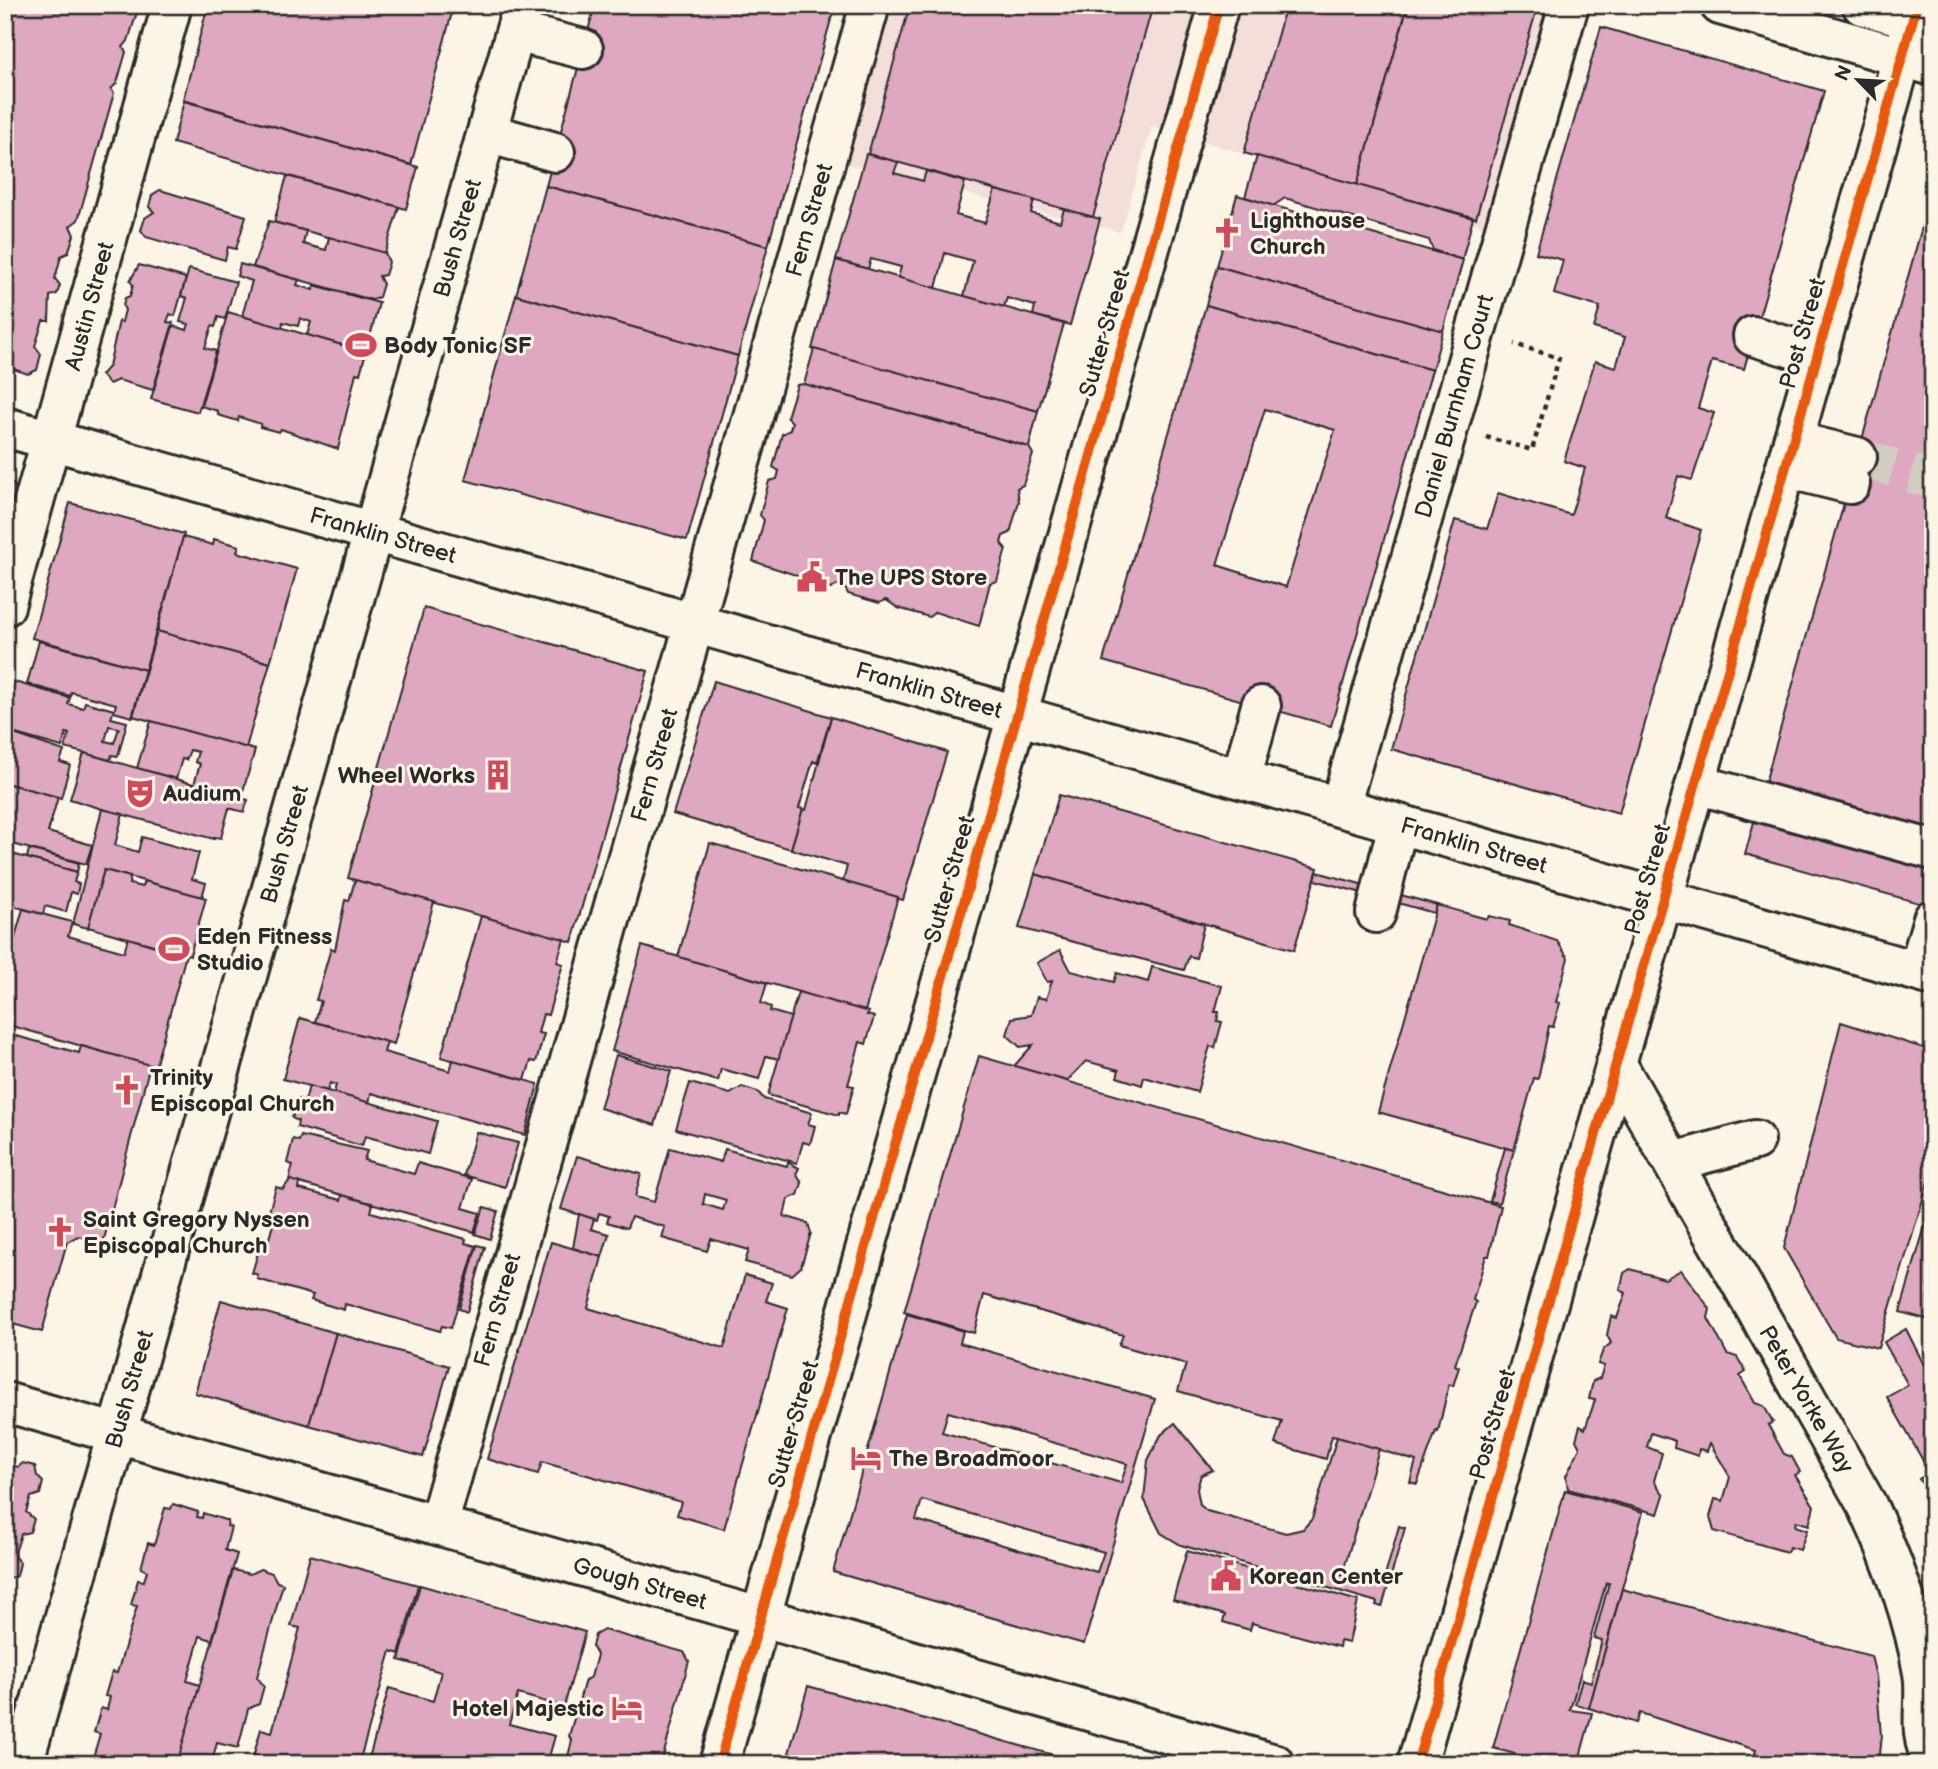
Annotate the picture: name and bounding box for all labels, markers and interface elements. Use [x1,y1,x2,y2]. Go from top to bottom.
north arrow [1822,46,1892,116]
text: N [1831,62,1857,85]
street label: Fern Street [780,160,840,280]
street label: Bush Street [428,176,488,301]
place label: Lighthouse Church [1250,207,1365,261]
church icon: Lighthouse Church [1210,216,1244,250]
street label: Austin Street [59,239,121,374]
street label: Sutter Street [1073,266,1136,400]
street label: Post Street [1774,275,1832,392]
street label: Daniel Burnham Court [1410,291,1500,521]
sports icon: Body Tonic SF [344,328,378,362]
place label: Body Tonic SF [384,332,532,360]
street label: Franklin Street [306,502,459,570]
public building icon: The UPS Store [795,560,829,594]
place label: The UPS Store [835,564,987,592]
street label: Franklin Street [852,657,1005,725]
street label: Fern Street [625,705,685,825]
building icon: Wheel Works [481,758,515,792]
place label: Wheel Works [338,762,475,790]
theatre icon: Audium [123,776,157,810]
place label: Audium [162,780,241,808]
street label: Bush Street [255,782,315,907]
street label: Sutter Street [918,812,981,946]
street label: Franklin Street [1397,812,1550,880]
street label: Post Street [1619,821,1677,938]
place label: Eden Fitness Studio [197,923,332,977]
sports icon: Eden Fitness Studio [157,932,191,966]
place label: Trinity Episcopal Church [150,1064,335,1118]
church icon: Trinity Episcopal Church [110,1073,144,1107]
place label: Saint Gregory Nyssen Episcopal Church [83,1206,310,1260]
church icon: Saint Gregory Nyssen Episcopal Church [43,1215,77,1249]
street label: Fern Street [468,1250,528,1370]
street label: Peter Yorke Way [1753,1321,1860,1479]
street label: Bush Street [100,1327,160,1452]
street label: Sutter Street [762,1357,825,1491]
street label: Post Street [1464,1366,1522,1483]
hotel icon: The Broadmoor [849,1441,883,1475]
place label: The Broadmoor [889,1445,1055,1473]
street label: Gough Street [570,1552,710,1616]
public building icon: Korean Center [1209,1559,1243,1593]
place label: Korean Center [1249,1563,1404,1591]
hotel icon: Hotel Majestic [610,1691,644,1725]
place label: Hotel Majestic [452,1695,604,1723]

